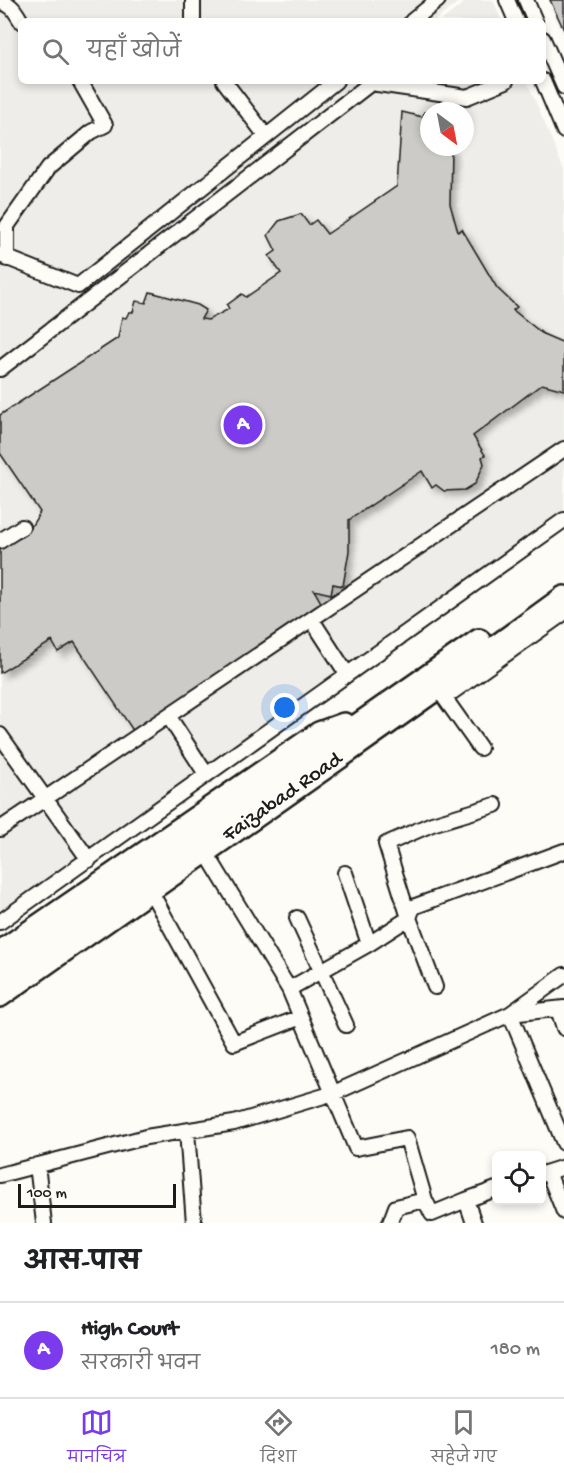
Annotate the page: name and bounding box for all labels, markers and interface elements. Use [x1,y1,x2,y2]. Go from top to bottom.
search box [18,18,546,84]
icon: search [39,35,72,68]
text: यहाँ खोजें [87,40,181,66]
north arrow [420,102,474,156]
pin: A [224,402,262,448]
your location [270,693,299,722]
street label: Faizabad Road [217,746,350,849]
map controls [492,1151,546,1205]
button: locate [492,1151,546,1205]
scale bar [18,1181,176,1208]
text: 100 m [27,1185,67,1204]
text: आस-पास [24,1249,141,1280]
text: High Court [81,1317,178,1343]
text: A [38,1339,49,1362]
text: 180 m [491,1339,540,1362]
text: सरकारी भवन [81,1354,200,1377]
tab: मानचित्र [67,1406,126,1474]
tab: दिशा [260,1406,296,1474]
tab: सहेजे गए [431,1406,497,1474]

